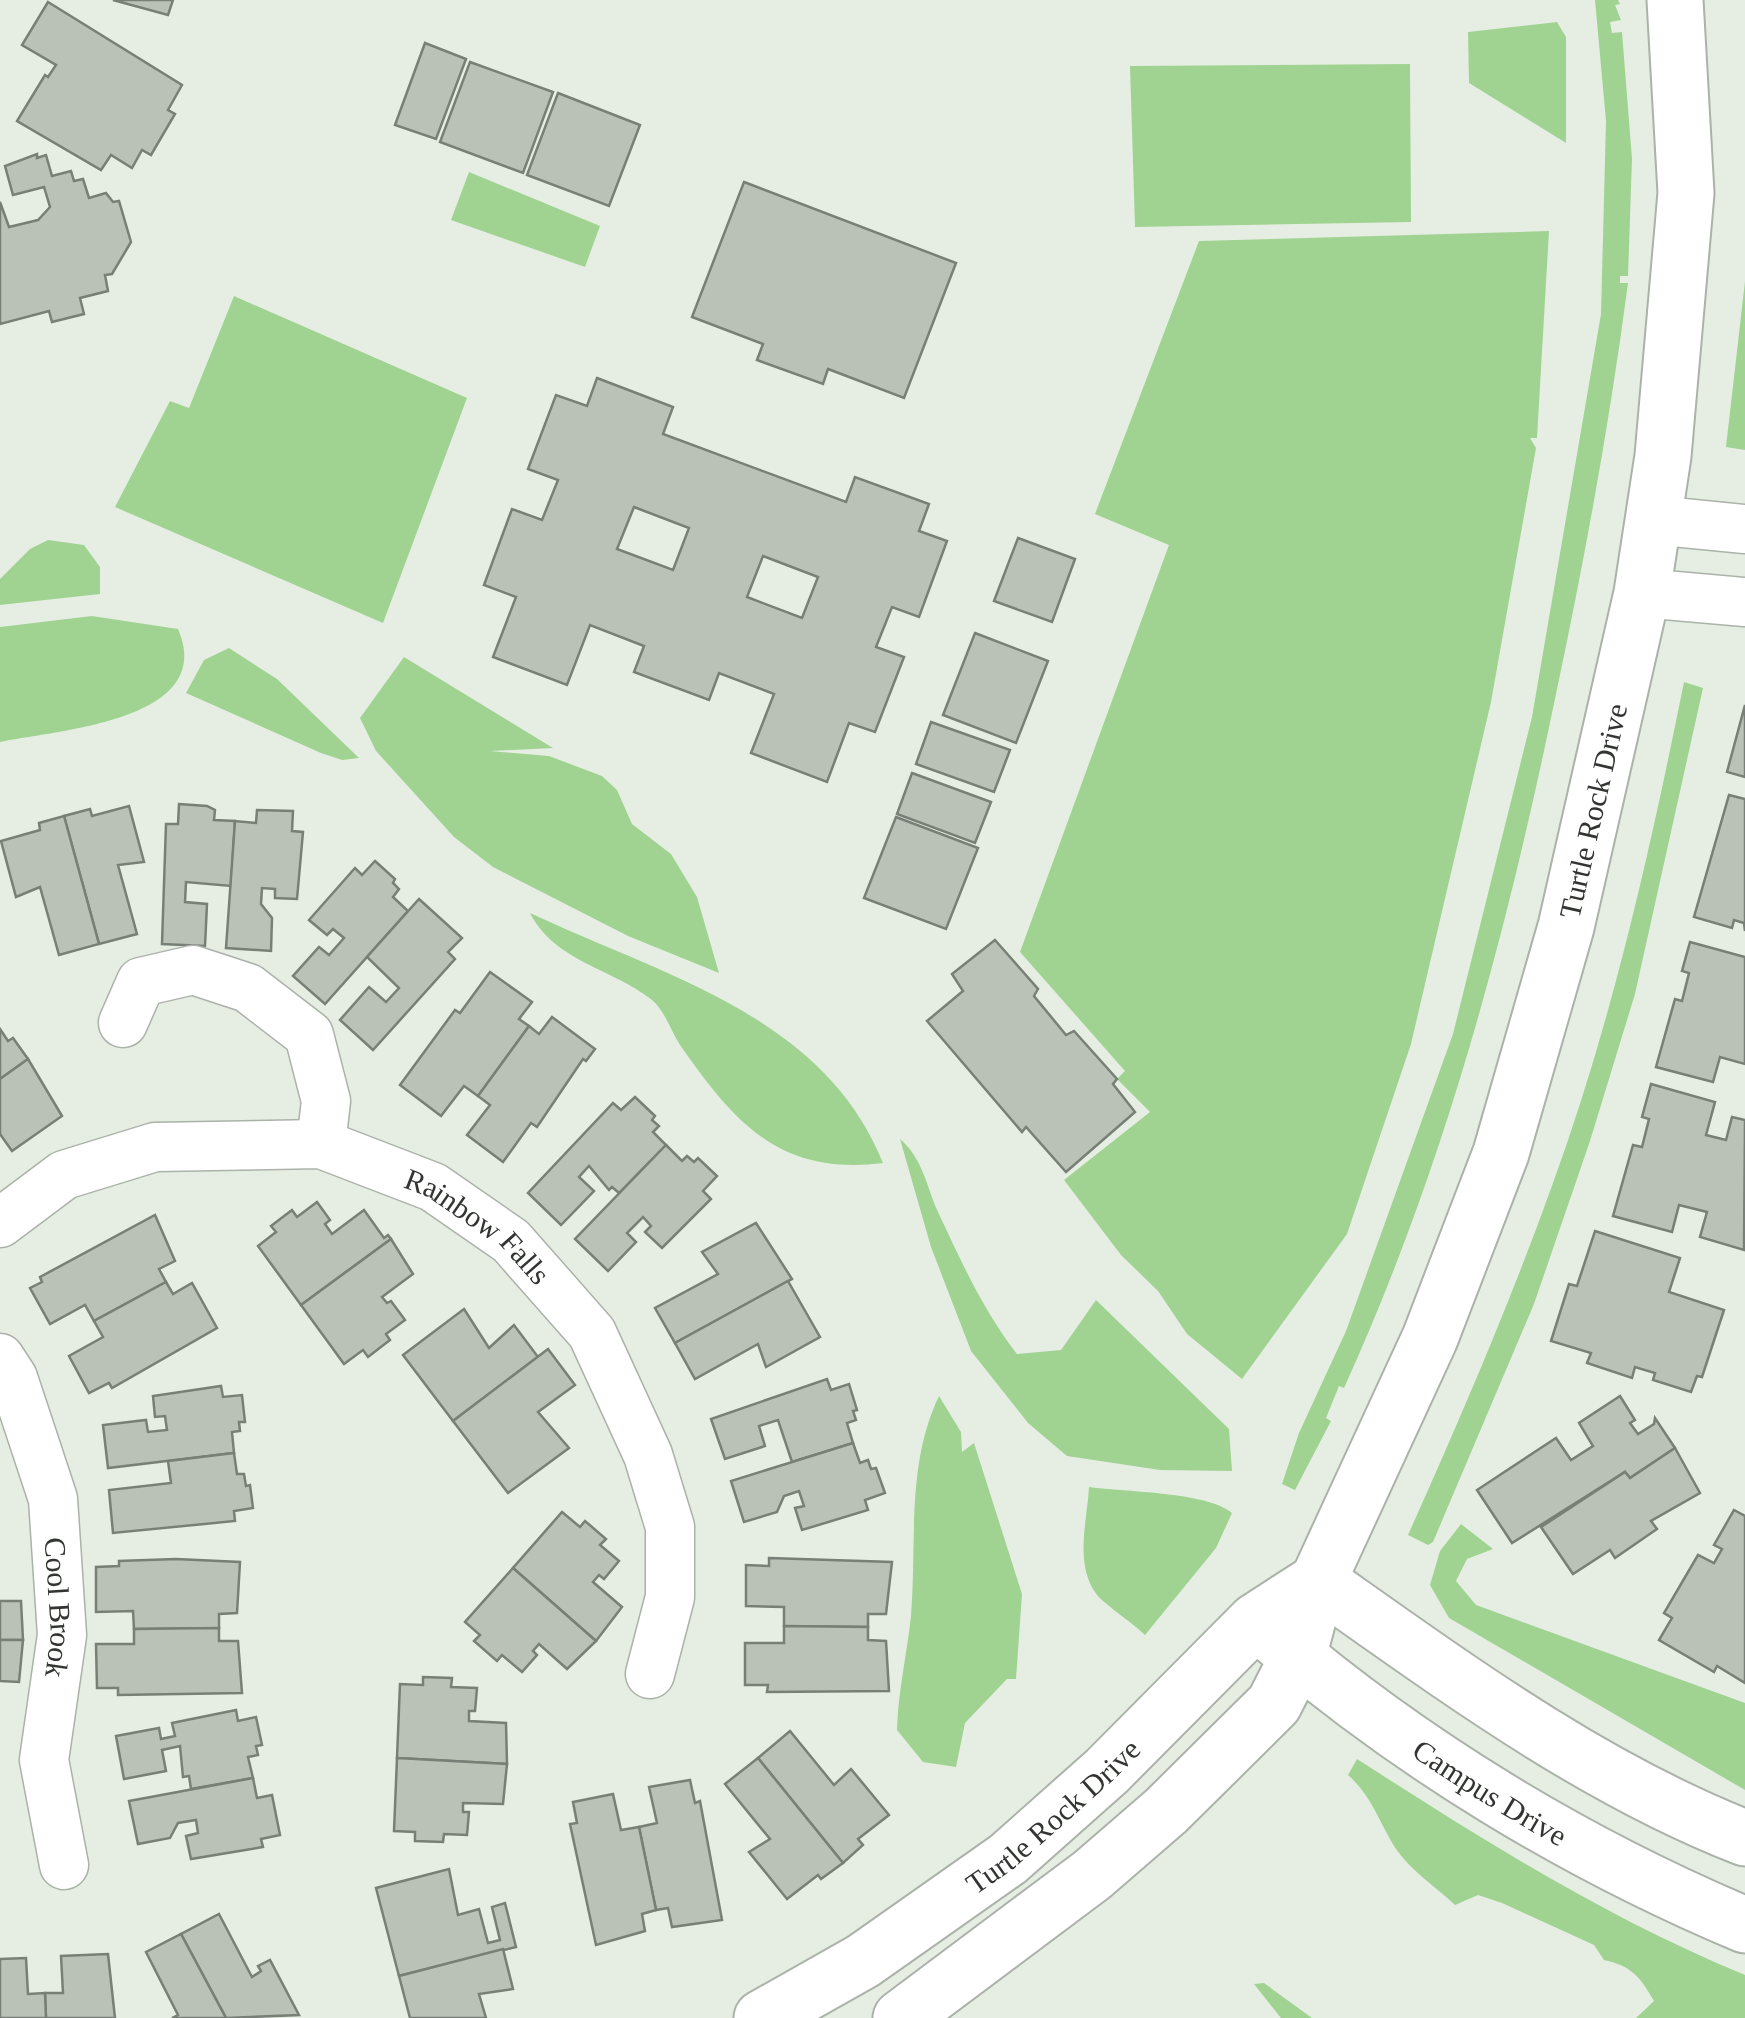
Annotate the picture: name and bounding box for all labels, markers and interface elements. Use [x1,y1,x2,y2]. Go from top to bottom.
street label: Turtle Rock Drive [1552,700,1633,921]
street label: Rainbow Falls [401,1161,557,1290]
street label: Cool Brook [39,1536,79,1680]
street label: Turtle Rock Drive [959,1732,1146,1900]
street label: Campus Drive [1407,1732,1573,1852]

